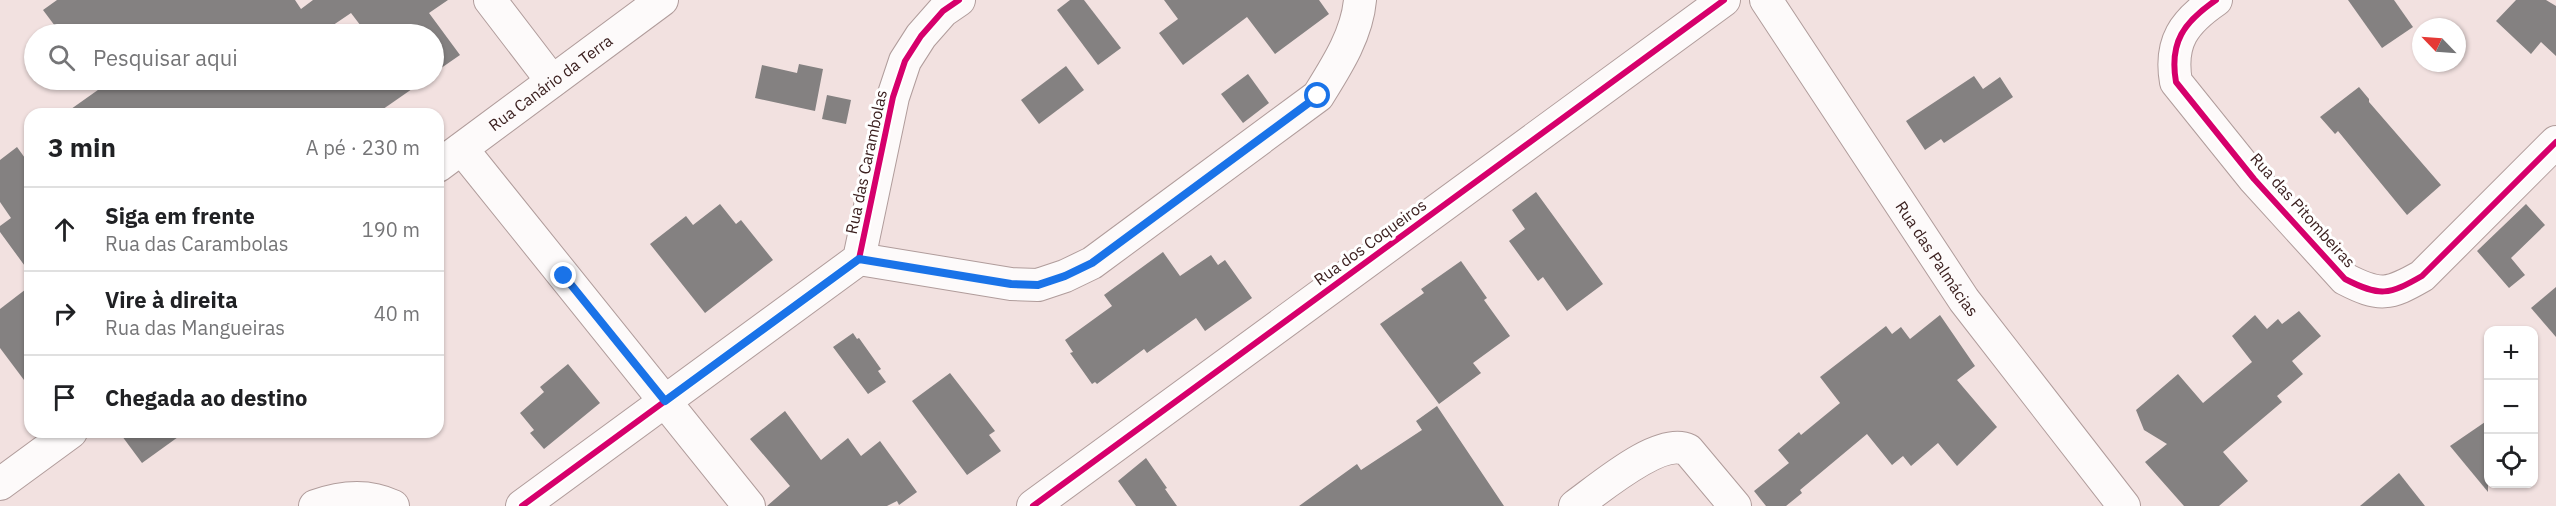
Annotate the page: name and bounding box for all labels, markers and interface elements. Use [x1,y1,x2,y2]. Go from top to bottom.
north arrow [2412,18,2466,72]
search box [24,24,444,90]
street label: Rua Canário da Terra [485,30,617,135]
icon: search [45,41,78,74]
text: Pesquisar aqui [93,43,238,72]
route start [1304,82,1330,108]
street label: Rua das Carambolas [841,88,891,236]
text: 3 min [48,130,116,164]
text: A pé · 230 m [306,134,420,161]
street label: Rua das Pitombeiras [2246,149,2360,271]
street label: Rua dos Coqueiros [1310,195,1430,289]
street label: Rua das Palmácias [1891,197,1983,320]
text: Siga em frente [105,201,255,230]
icon: ahead [48,213,81,246]
text: 190 m [362,216,420,243]
text: Rua das Carambolas [105,230,288,257]
route end [550,262,576,288]
text: Vire à direita [105,285,238,314]
icon: right [48,297,81,330]
text: 40 m [374,300,420,327]
text: Rua das Mangueiras [105,314,285,341]
map controls [2484,326,2538,488]
button: + [2484,326,2538,380]
button: − [2484,380,2538,434]
icon: arrive [48,381,81,414]
text: Chegada ao destino [105,383,308,412]
button: locate [2484,434,2538,488]

